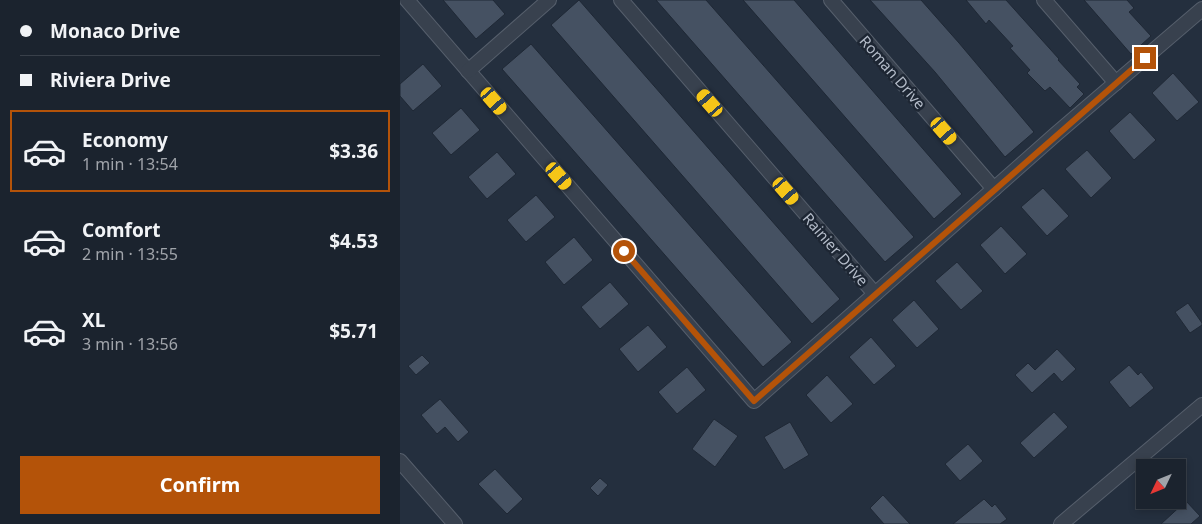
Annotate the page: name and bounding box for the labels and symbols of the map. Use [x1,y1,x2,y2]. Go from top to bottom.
street label: Roman Drive [856,31,930,113]
route end [1134,47,1156,69]
car [478,85,509,117]
car [694,87,725,119]
car [928,115,959,147]
car [543,160,574,192]
car [770,175,801,207]
street label: Rainier Drive [799,208,873,290]
route start [613,240,635,262]
north arrow [1136,459,1186,509]

